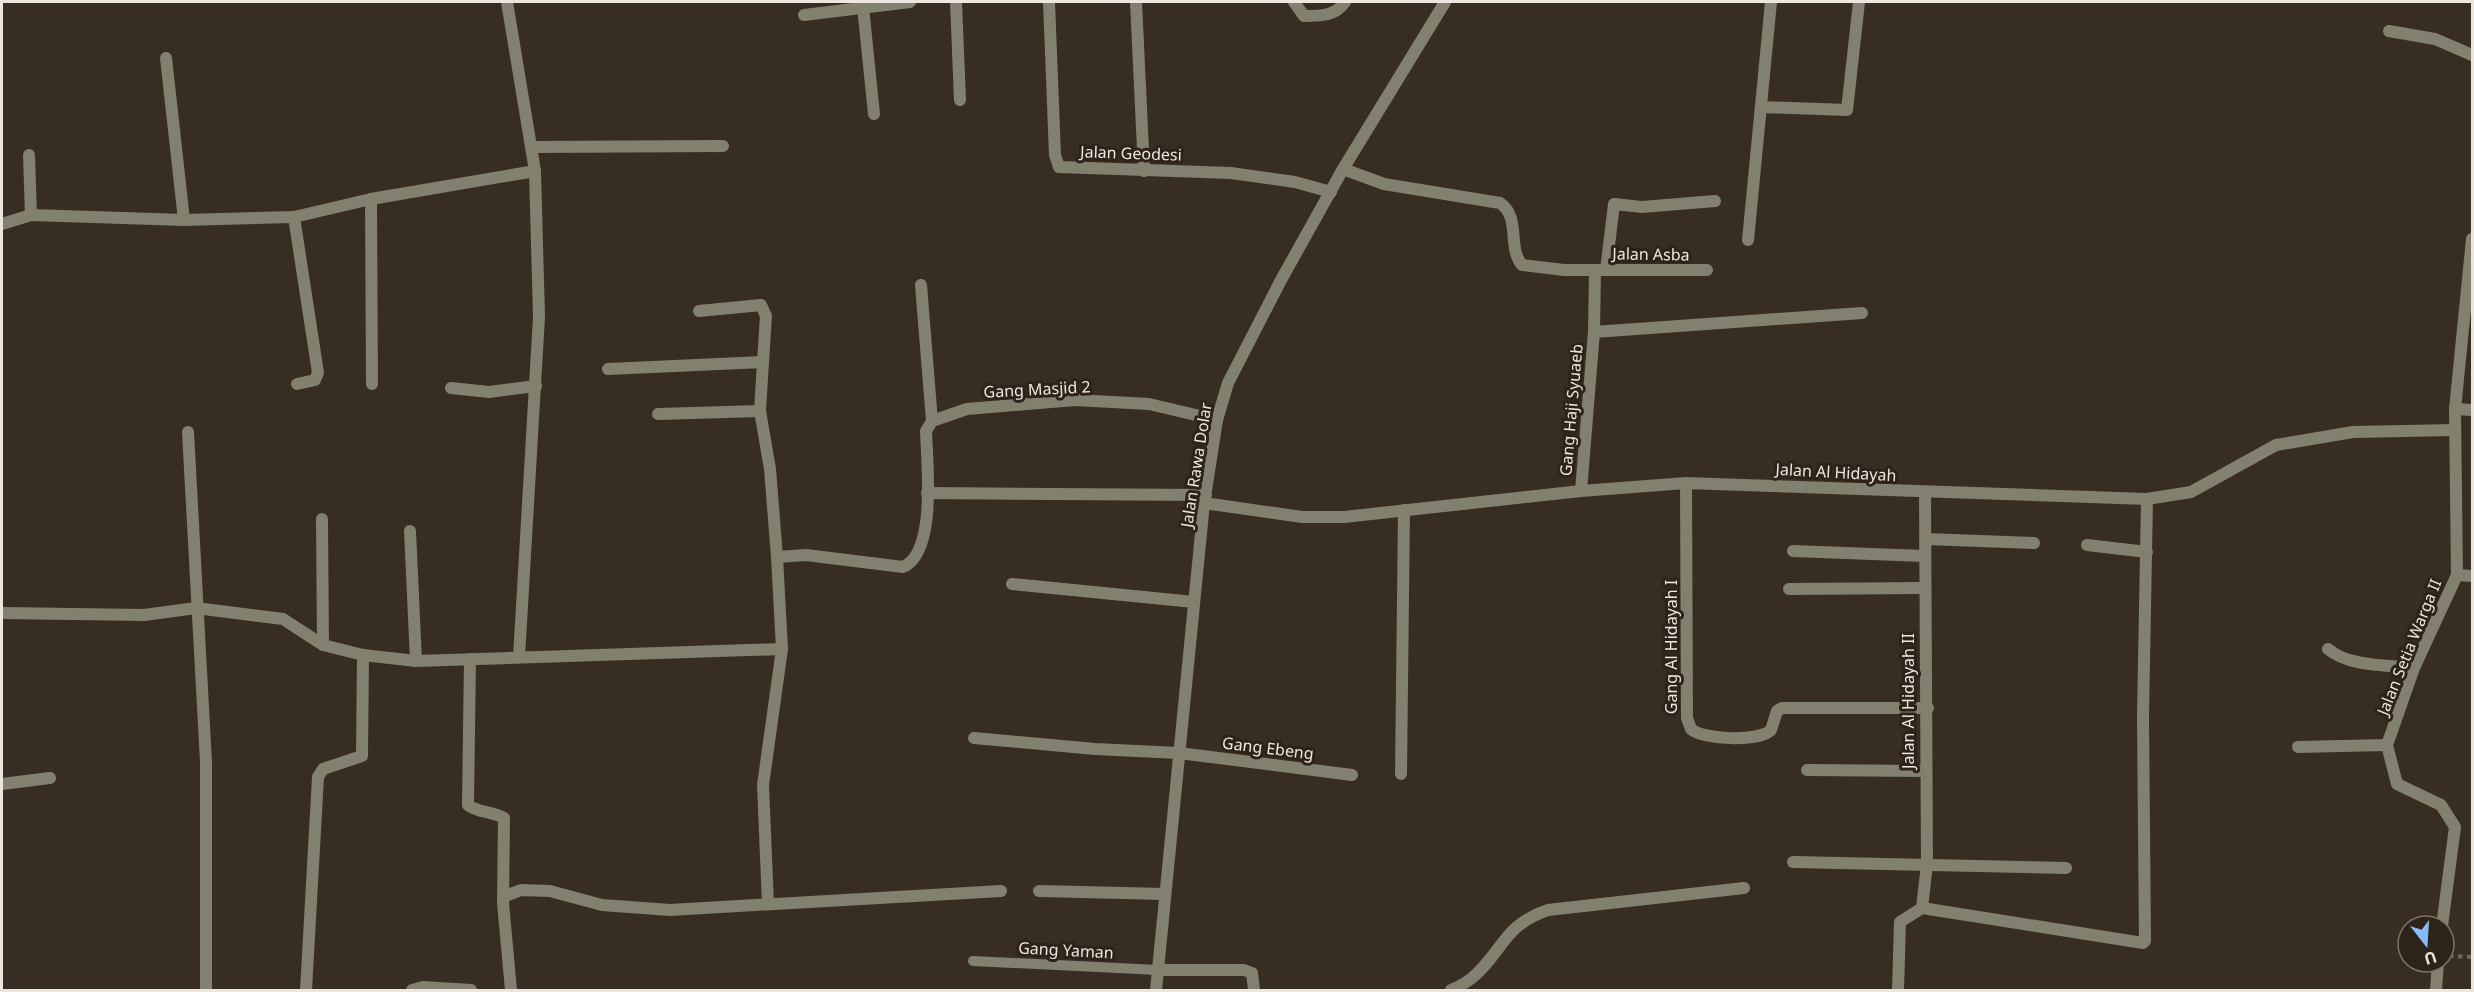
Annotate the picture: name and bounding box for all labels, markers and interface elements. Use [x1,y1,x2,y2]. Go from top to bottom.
street label: Jalan Geodesi [1078,140,1182,166]
street label: Jalan Asba [1610,242,1690,266]
street label: Gang Haji Syuaeb [1554,343,1588,477]
street label: Gang Masjid 2 [983,375,1091,403]
street label: Jalan Rawa Dolar [1175,401,1217,531]
street label: Jalan Al Hidayah [1773,458,1897,486]
street label: Jalan Setia Warga II [2371,576,2446,720]
street label: Gang Al Hidayah I [1660,580,1682,714]
street label: Jalan Al Hidayah II [1897,633,1919,771]
street label: Gang Ebeng [1221,731,1315,765]
north arrow [2396,914,2456,974]
street label: Gang Yaman [1018,937,1114,963]
text: U [2421,946,2439,971]

